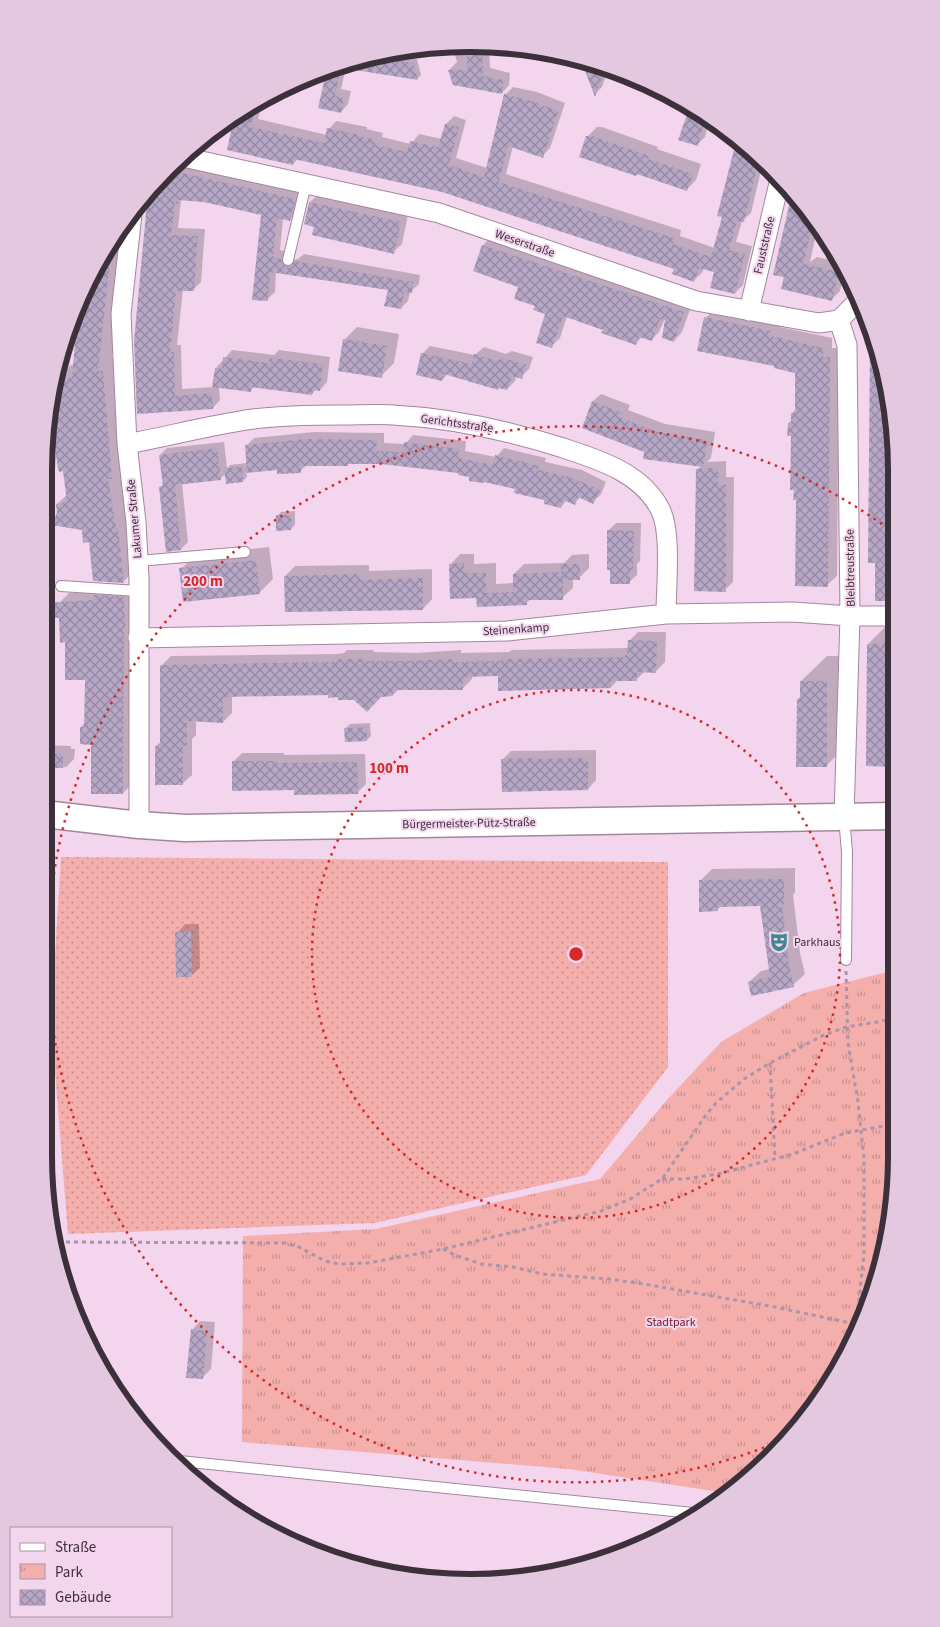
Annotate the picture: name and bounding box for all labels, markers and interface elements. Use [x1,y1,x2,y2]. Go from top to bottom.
street label: Fauststraße [750,215,779,276]
street label: Weserstraße [493,225,557,262]
street label: Gerichtsstraße [420,410,494,437]
street label: Lakumer Straße [123,479,146,559]
street label: Bleibtreustraße [841,529,860,607]
text: 200 m [183,571,223,592]
street label: Steinenkamp [482,619,550,640]
text: 100 m [369,758,409,779]
street label: Bürgermeister-Pütz-Straße [402,814,536,833]
theatre icon: Parkhaus [768,931,790,953]
place label: Parkhaus [794,934,841,951]
centre of rings [567,945,585,963]
park label: Stadtpark [646,1314,696,1331]
legend [10,1527,172,1617]
text: Straße [55,1537,96,1558]
text: Park [55,1562,84,1583]
text: Gebäude [55,1587,111,1608]

